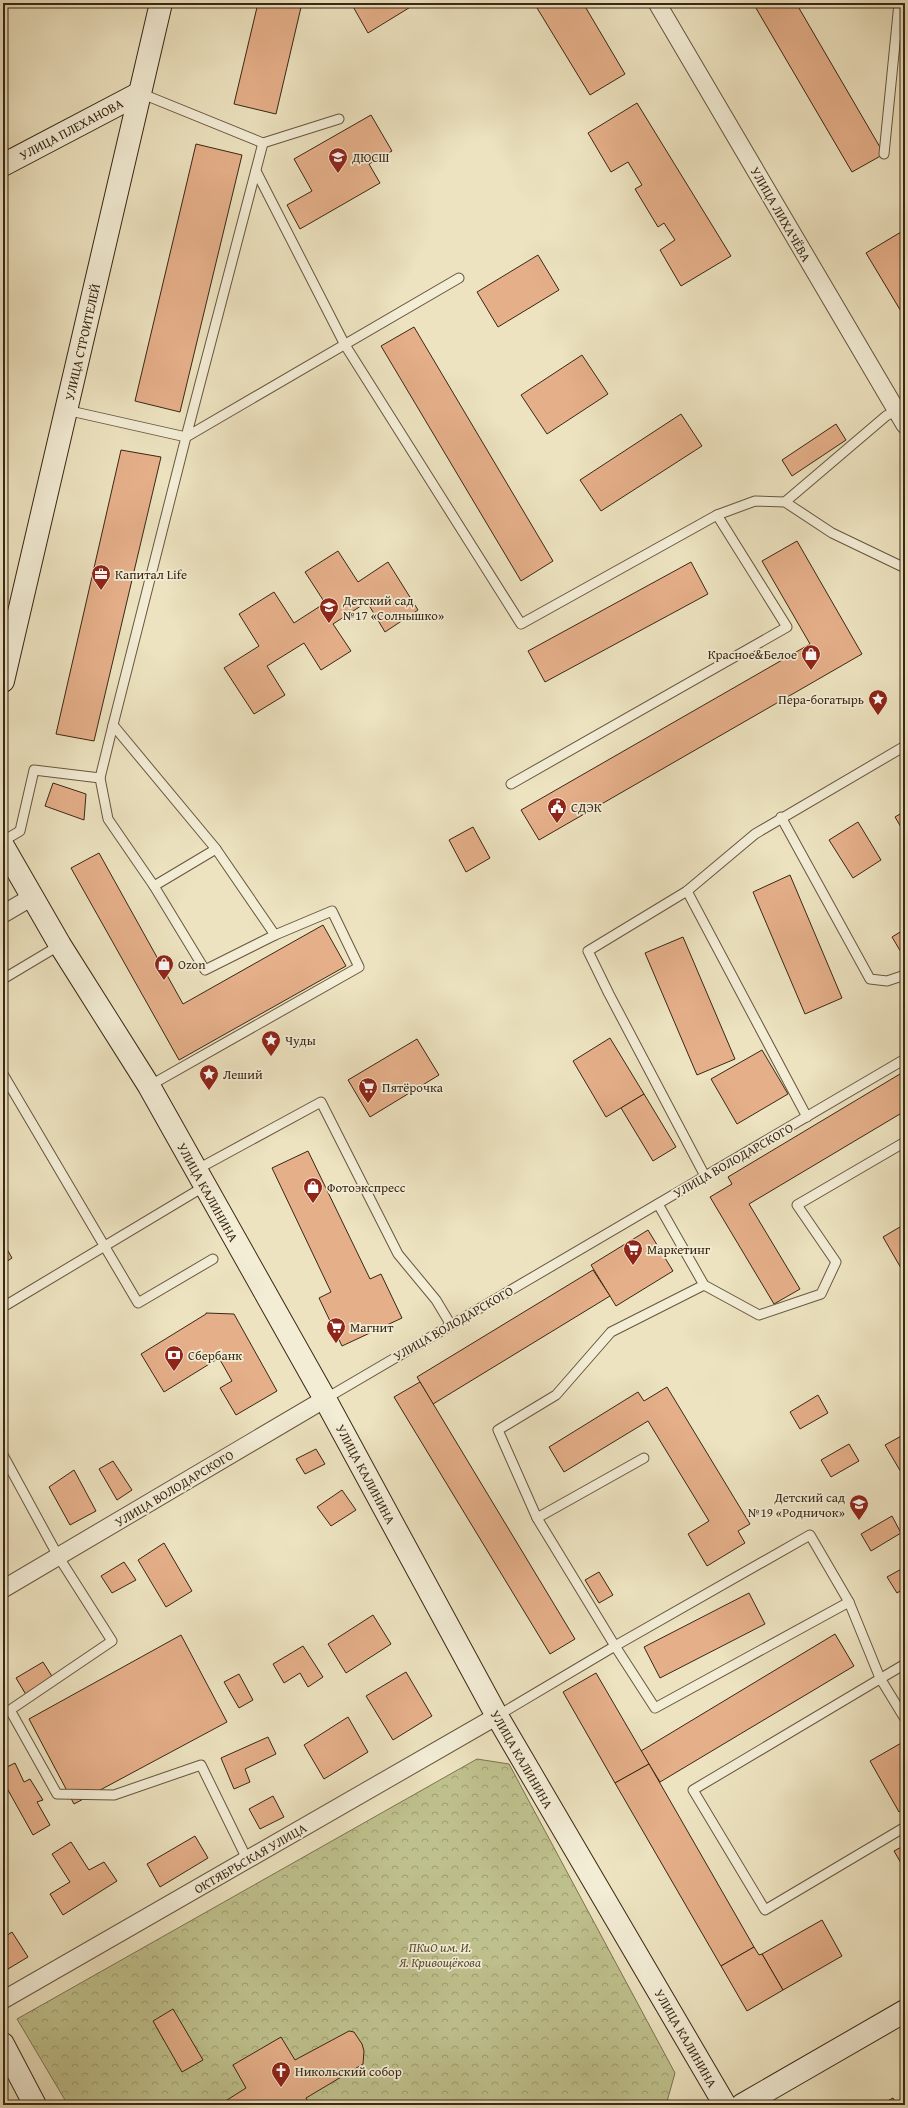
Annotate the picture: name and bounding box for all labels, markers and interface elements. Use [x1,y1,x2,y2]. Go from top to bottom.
street label: УЛИЦА ПЛЕХАНОВА [16,94,127,165]
school or university icon: ДЮСШ [327,146,349,174]
place label: ДЮСШ [351,148,389,167]
street label: УЛИЦА ЛИХАЧЁВА [746,163,816,265]
street label: УЛИЦА СТРОИТЕЛЕЙ [60,282,105,402]
office icon: Капитал Life [90,563,112,591]
place label: Капитал Life [115,565,187,584]
place label: Детский сад №17 «Солнышко» [342,591,444,625]
school or university icon: Детский сад №17 «Солнышко» [318,596,340,624]
shop icon: Красное&Белое [800,643,822,671]
place label: Красное&Белое [708,645,797,664]
place icon: Пера-богатырь [867,688,889,716]
place label: Пера-богатырь [778,690,864,709]
public building icon: СДЭК [546,796,568,824]
place label: СДЭК [571,798,602,817]
shop icon: Ozon [153,953,175,981]
place label: Ozon [178,955,206,974]
place icon: Чуды [260,1029,282,1057]
place label: Чуды [285,1031,316,1050]
place icon: Леший [198,1063,220,1091]
place label: Леший [223,1065,263,1084]
supermarket icon: Пятёрочка [357,1076,379,1104]
place label: Пятёрочка [382,1078,444,1097]
street label: УЛИЦА ВОЛОДАРСКОГО [670,1118,797,1203]
street label: УЛИЦА КАЛИНИНА [172,1139,243,1245]
shop icon: Фотоэкспресс [302,1176,324,1204]
place label: Фотоэкспресс [327,1178,406,1197]
supermarket icon: Маркетинг [622,1238,644,1266]
place label: Маркетинг [647,1240,711,1259]
street label: УЛИЦА ВОЛОДАРСКОГО [390,1281,517,1366]
supermarket icon: Магнит [325,1316,347,1344]
place label: Магнит [350,1318,394,1337]
bank icon: Сбербанк [163,1344,185,1372]
place label: Сбербанк [188,1346,242,1365]
street label: УЛИЦА КАЛИНИНА [331,1421,400,1528]
street label: УЛИЦА ВОЛОДАРСКОГО [111,1445,237,1532]
place label: Детский сад №19 «Родничок» [748,1488,845,1522]
school or university icon: Детский сад №19 «Родничок» [848,1493,870,1521]
street label: УЛИЦА КАЛИНИНА [486,1706,558,1812]
street label: ОКТЯБРЬСКАЯ УЛИЦА [190,1818,310,1898]
park label: ПКиО им. И. Я. Кривощёкова [398,1938,481,1972]
street label: УЛИЦА КАЛИНИНА [650,1985,722,2091]
church icon: Никольский собор [270,2060,292,2088]
place label: Никольский собор [295,2062,402,2081]

